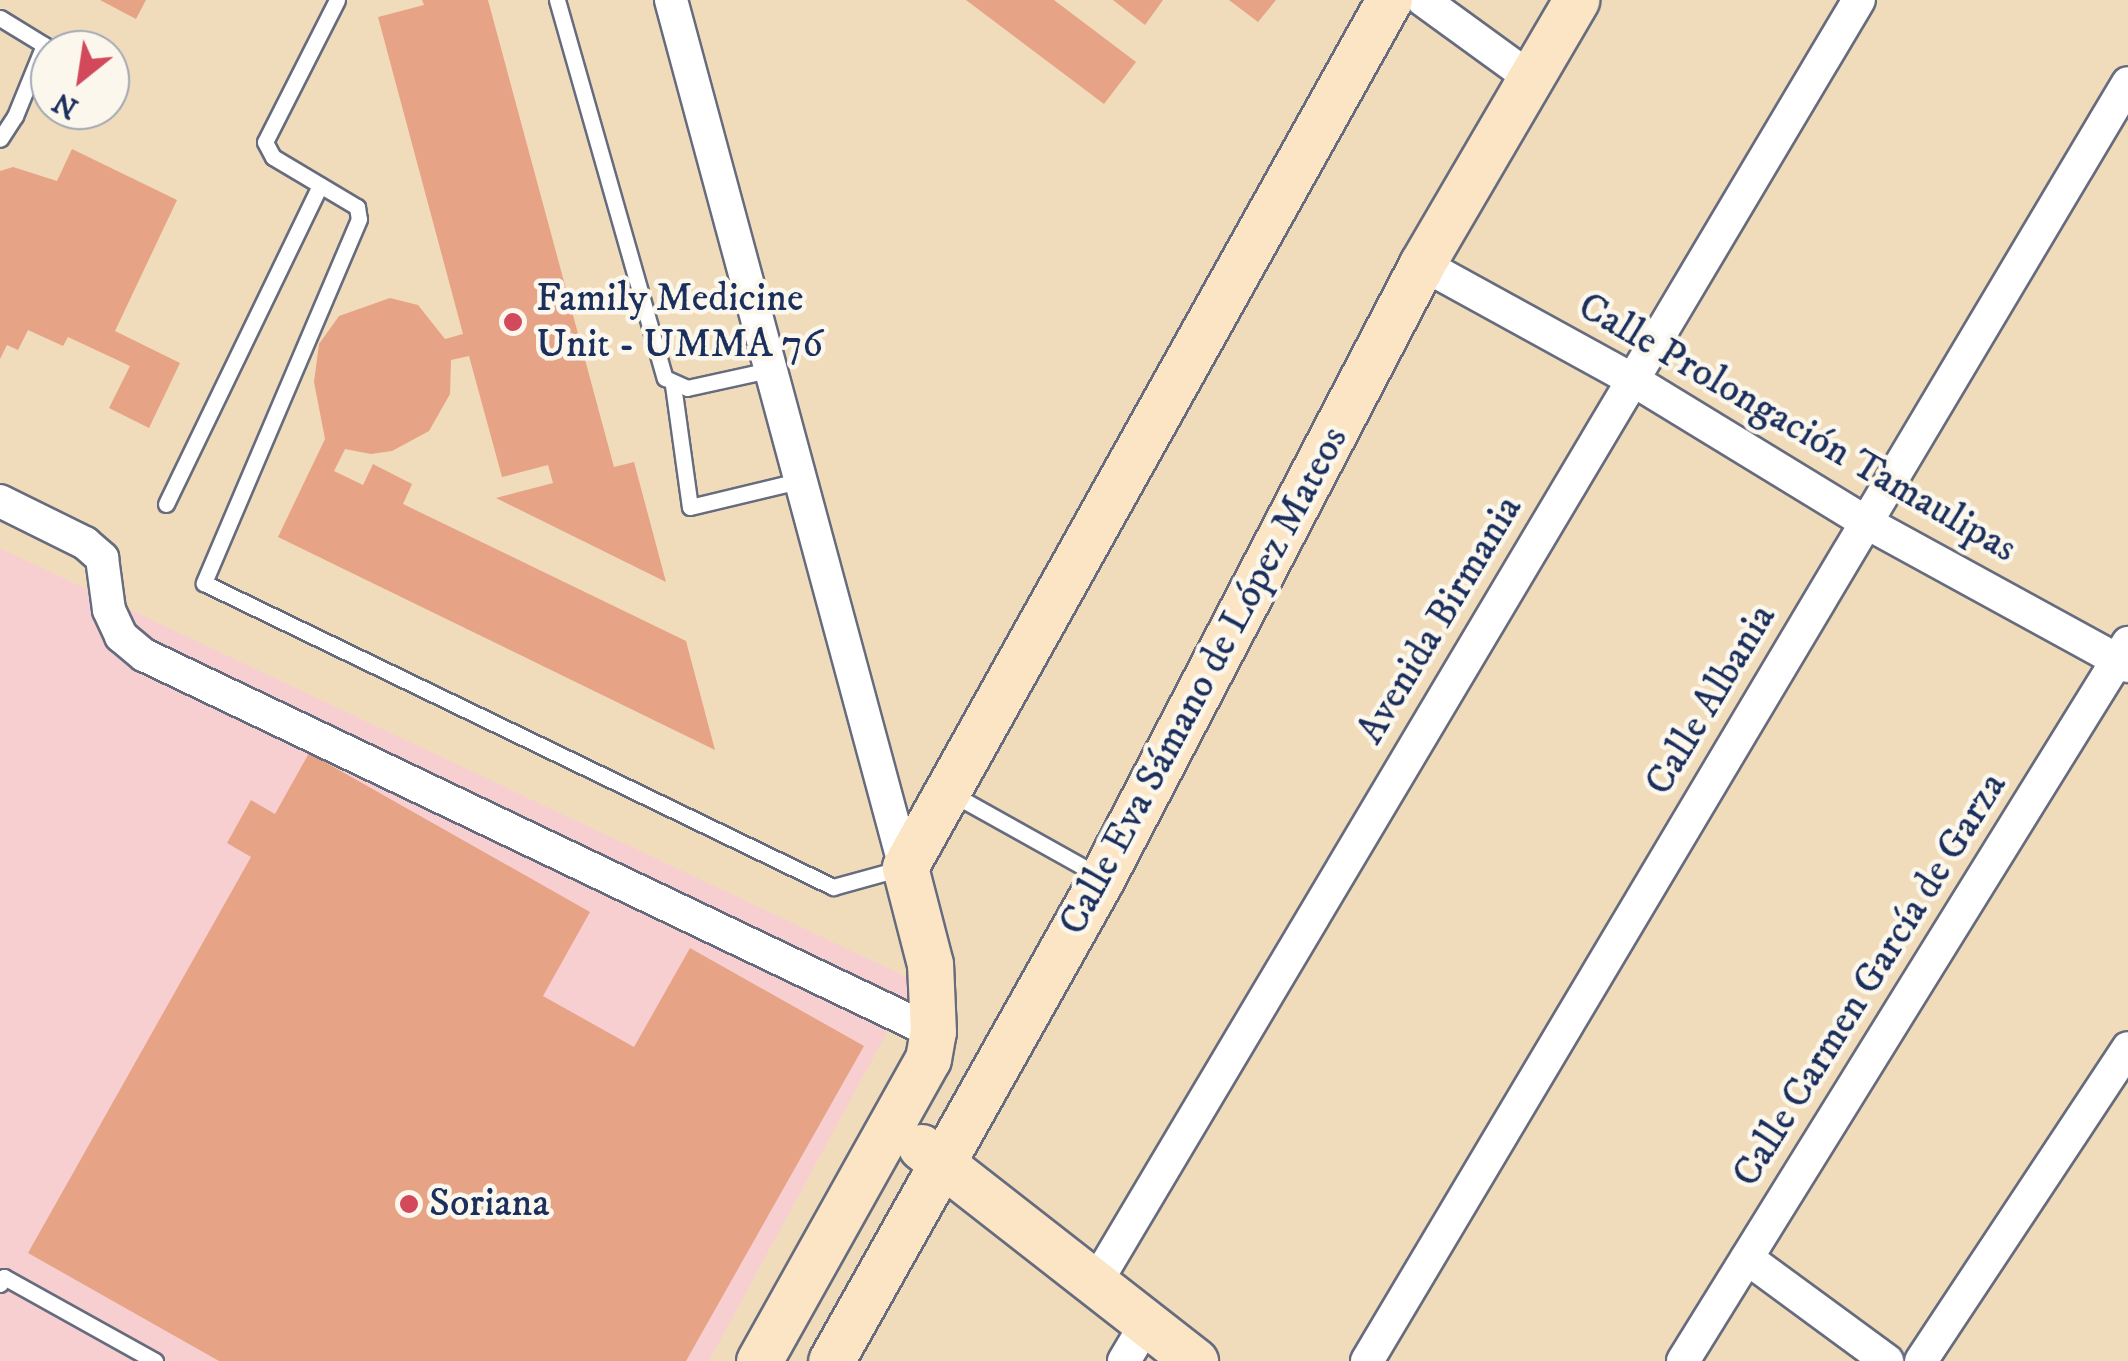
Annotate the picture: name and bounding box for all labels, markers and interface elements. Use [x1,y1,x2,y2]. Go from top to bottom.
north arrow [30,30,130,130]
text: N [47,84,84,126]
place label: Family Medicine Unit - UMMA 76 [536,275,823,369]
street label: Calle Prolongación Tamaulipas [1569,283,2025,573]
marker: Family Medicine Unit - UMMA 76 [500,309,526,335]
street label: Calle Eva Sámano de López Mateos [1049,419,1359,943]
street label: Avenida Birmania [1347,487,1533,753]
street label: Calle Albania [1635,596,1787,804]
street label: Calle Carmen García de Garza [1723,764,2017,1196]
place label: Soriana [429,1180,549,1228]
marker: Soriana [398,1193,420,1215]

